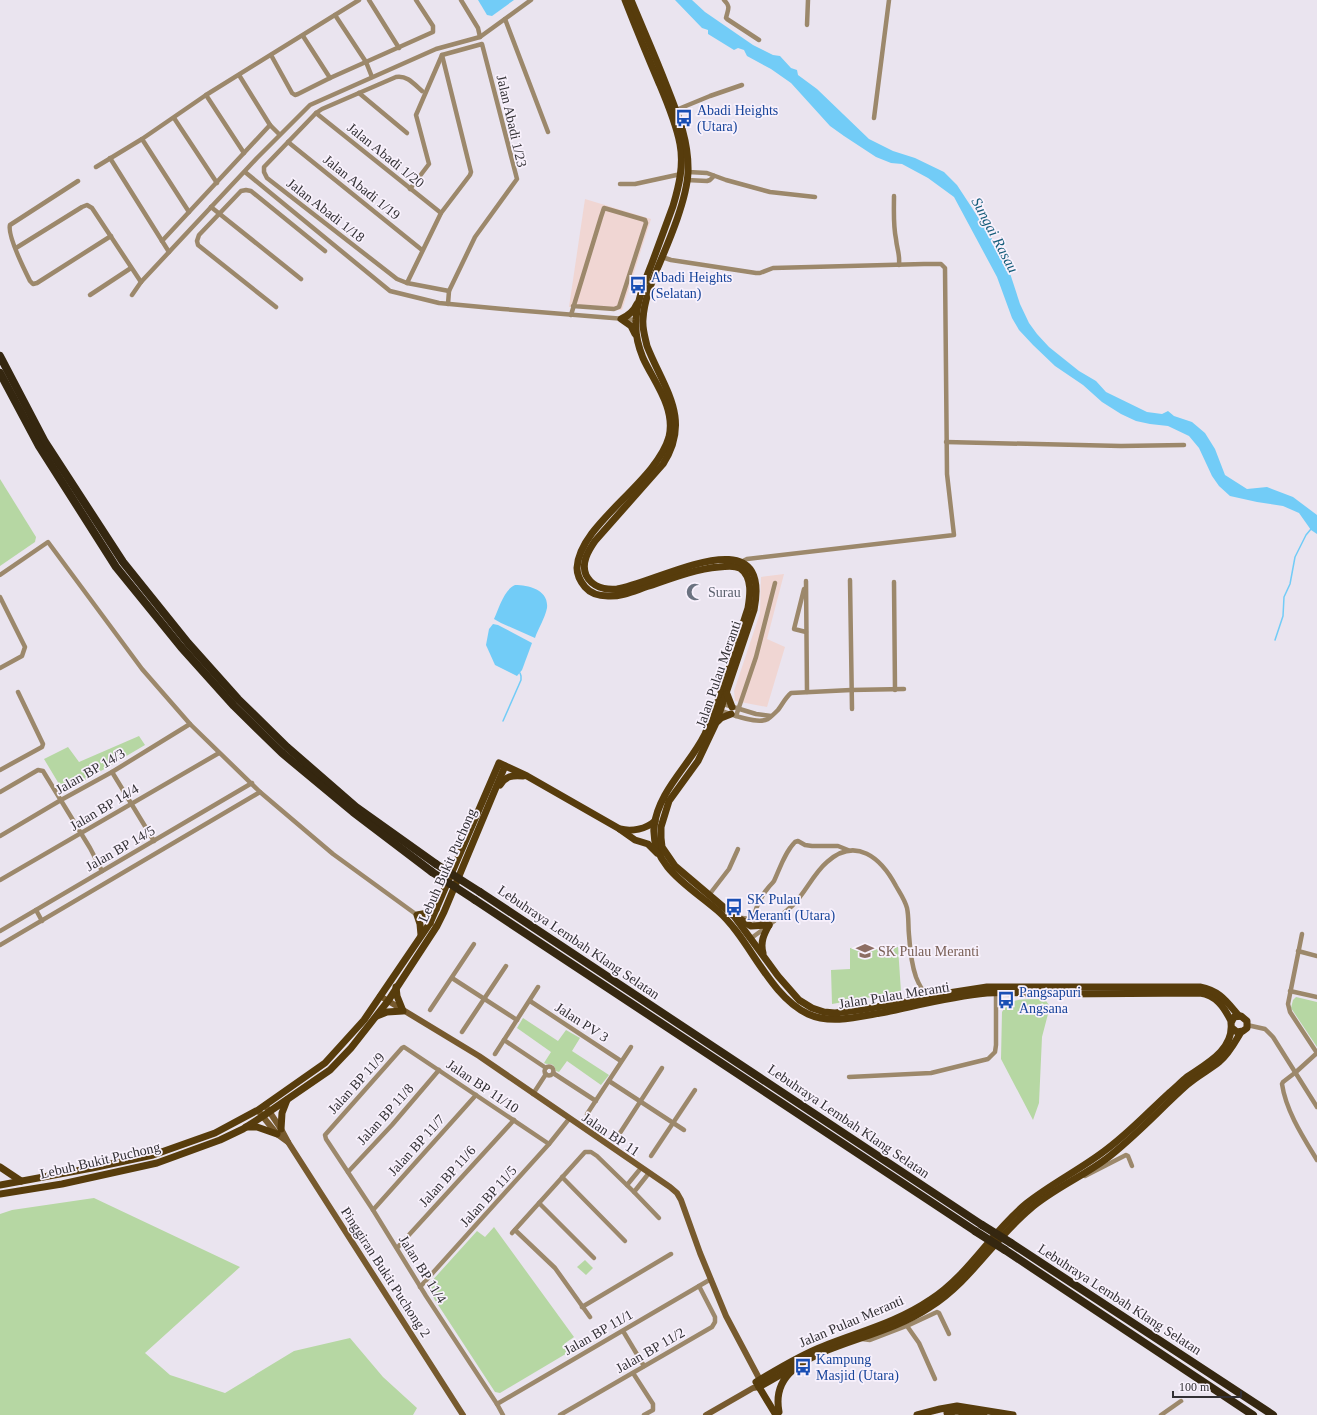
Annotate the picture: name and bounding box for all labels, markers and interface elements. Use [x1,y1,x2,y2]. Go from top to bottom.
street label: Jalan Abadi 1/23 [494,74,529,169]
place label: Abadi Heights (Utara) [697,103,778,135]
bus stop icon: Abadi Heights (Utara) [674,108,694,128]
street label: Jalan Abadi 1/20 [344,120,427,191]
street label: Jalan Abadi 1/19 [320,152,403,223]
street label: Jalan Abadi 1/18 [284,176,367,245]
water label: Sungai Rasau [968,195,1022,275]
place label: Abadi Heights (Selatan) [651,270,732,302]
bus stop icon: Abadi Heights (Selatan) [628,275,648,295]
mosque icon: Surau [685,582,705,602]
place label: Surau [708,585,741,600]
street label: Jalan Pulau Meranti [693,619,744,730]
street label: Jalan BP 14/3 [53,746,127,797]
street label: Jalan BP 14/4 [67,781,141,834]
street label: Lebuh Bukit Puchong [416,806,479,924]
street label: Jalan BP 14/5 [83,823,157,874]
street label: Lebuhraya Lembah Klang Selatan [495,883,662,1002]
place label: SK Pulau Meranti (Utara) [747,892,836,924]
bus stop icon: SK Pulau Meranti (Utara) [724,897,744,917]
school or university icon: SK Pulau Meranti [855,941,875,961]
place label: SK Pulau Meranti [878,944,979,959]
street label: Jalan Pulau Meranti [838,979,951,1012]
place label: Pangsapuri Angsana [1019,985,1081,1016]
bus stop icon: Pangsapuri Angsana [996,990,1016,1010]
street label: Jalan PV 3 [552,1000,611,1045]
street label: Jalan BP 11/9 [325,1050,388,1117]
street label: Jalan BP 11/10 [444,1057,522,1116]
street label: Lebuhraya Lembah Klang Selatan [765,1062,932,1181]
street label: Jalan BP 11/8 [354,1081,417,1148]
street label: Jalan BP 11 [579,1110,642,1159]
street label: Jalan BP 11/7 [385,1112,448,1179]
street label: Lebuh Bukit Puchong [39,1139,162,1182]
street label: Jalan BP 11/6 [416,1143,479,1210]
street label: Jalan BP 11/5 [457,1163,520,1230]
street label: Pinggiran Bukit Puchong 2 [338,1204,433,1340]
street label: Jalan BP 11/4 [396,1233,449,1306]
street label: Lebuhraya Lembah Klang Selatan [1035,1241,1204,1358]
street label: Jalan Pulau Meranti [797,1293,906,1350]
street label: Jalan BP 11/1 [561,1307,635,1358]
street label: Jalan BP 11/2 [613,1325,687,1376]
place label: Kampung Masjid (Utara) [816,1352,899,1384]
bus stop icon: Kampung Masjid (Utara) [793,1357,813,1377]
scale bar [1173,1373,1241,1399]
text: 100 m [1179,1380,1210,1394]

